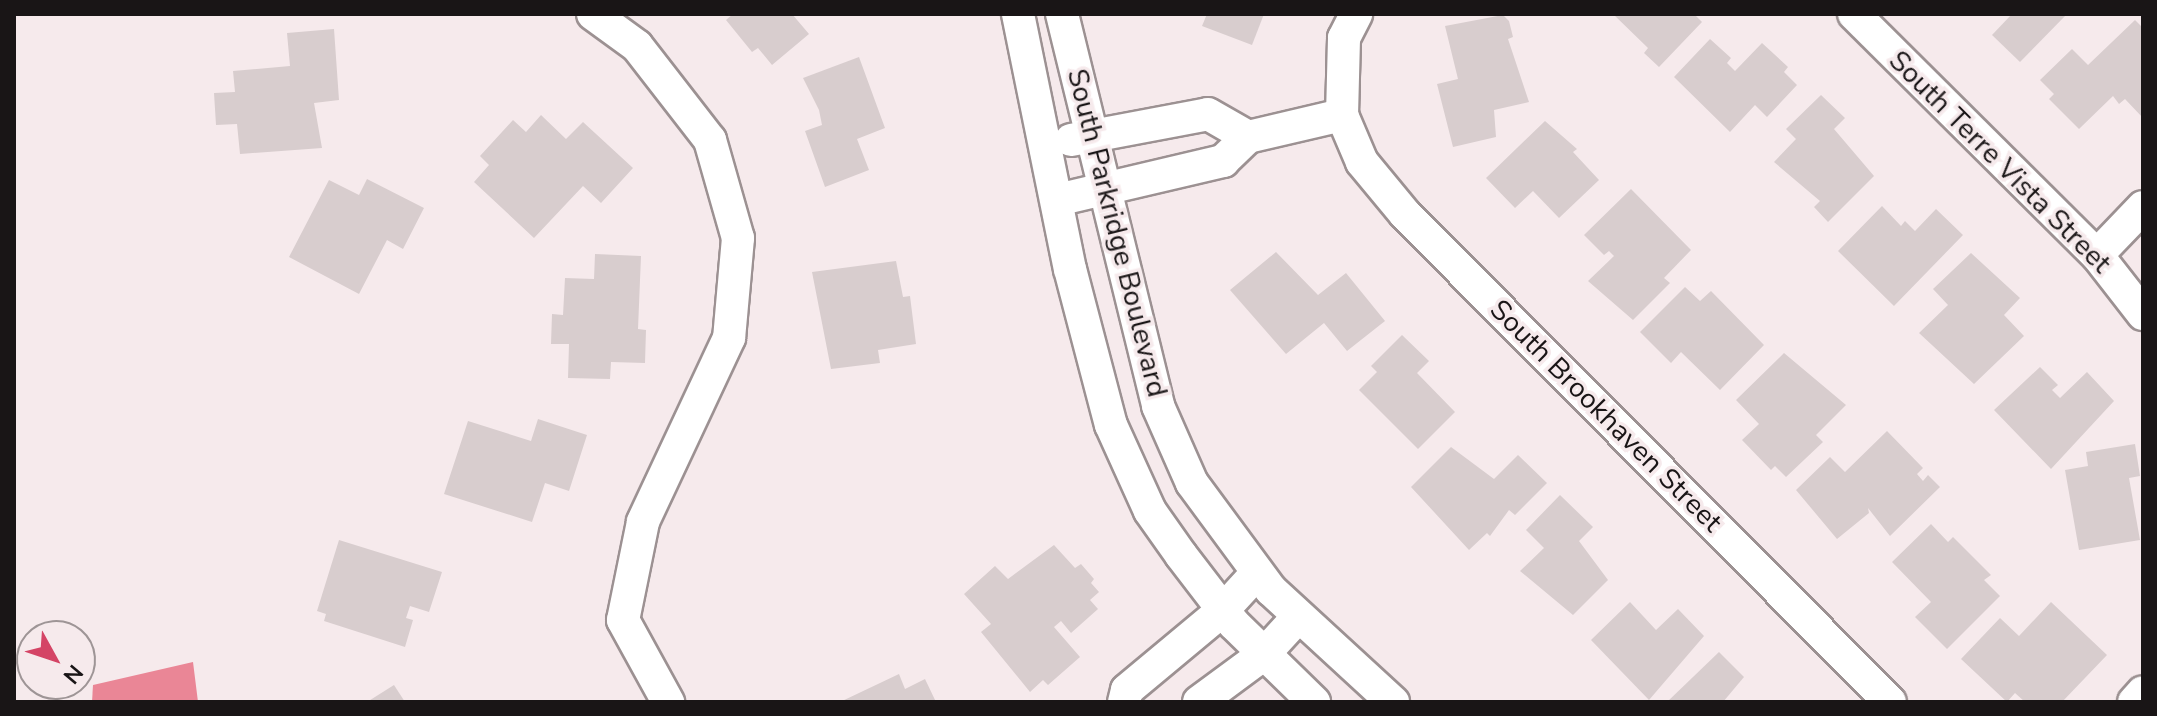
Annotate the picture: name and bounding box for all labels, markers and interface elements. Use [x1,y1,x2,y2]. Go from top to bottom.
street label: South Terre Vista Street [1882,44,2118,280]
street label: South Parkridge Boulevard [1060,66,1174,400]
street label: South Brookhaven Street [1483,293,1729,539]
north arrow [16,620,96,700]
text: N [56,658,90,690]

